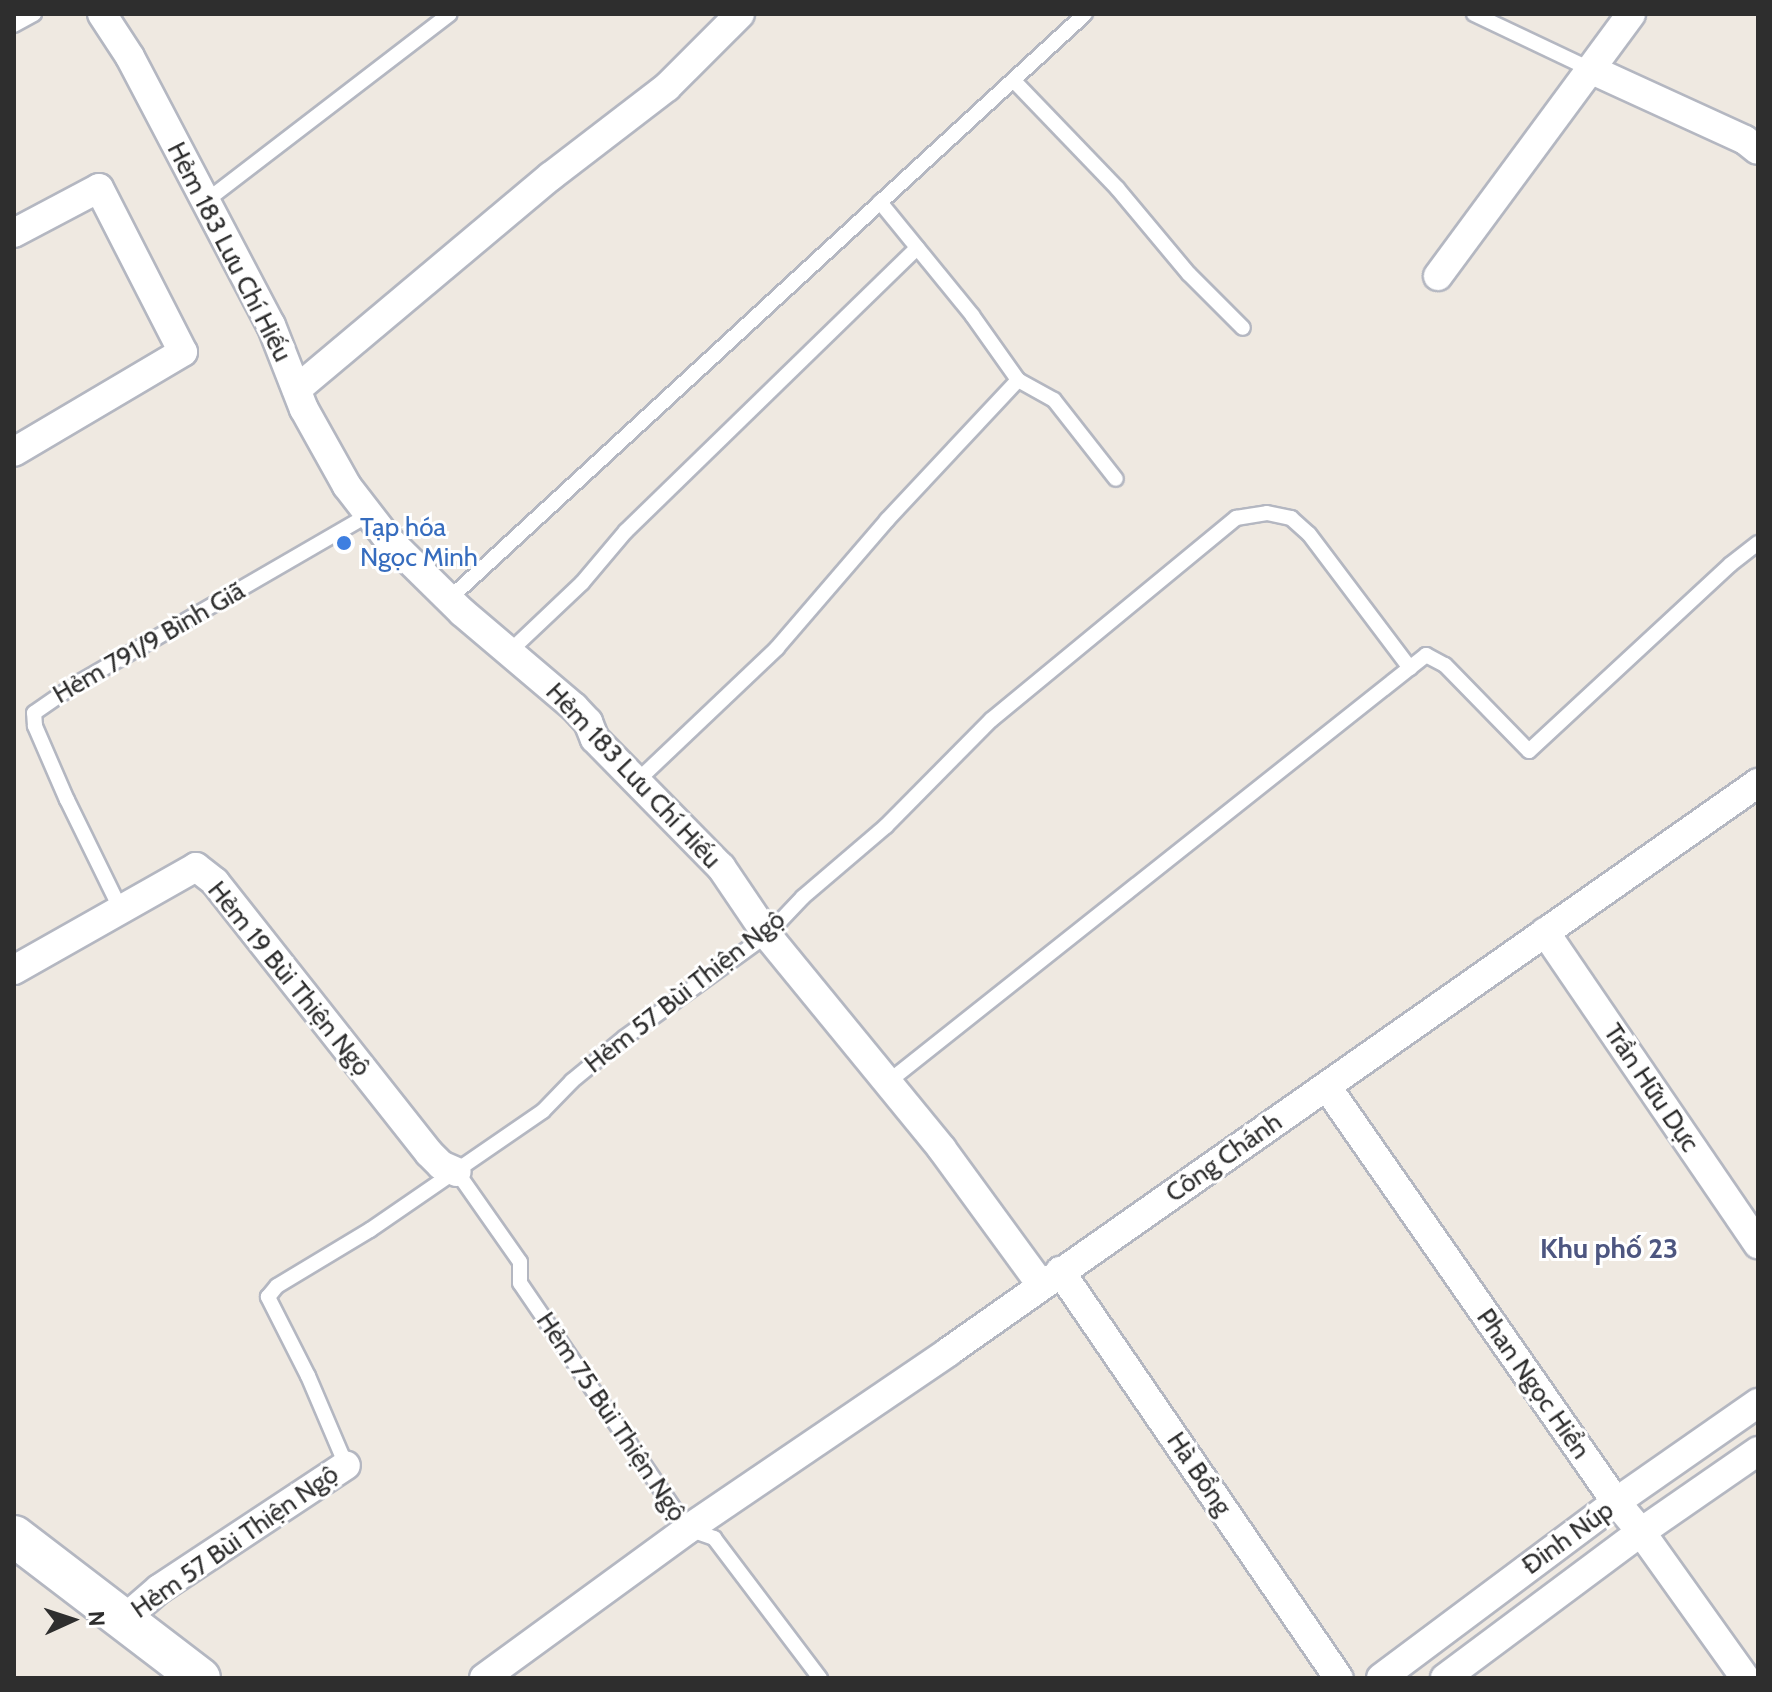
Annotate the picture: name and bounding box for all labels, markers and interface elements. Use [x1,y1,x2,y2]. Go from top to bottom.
street label: Hẻm 183 Lưu Chí Hiếu [160,137,298,367]
place label: Tạp hóa Ngọc Minh [360,512,478,574]
marker: Tạp hóa Ngọc Minh [335,534,353,552]
street label: Hẻm 791/9 Bình Giã [48,576,250,710]
street label: Hẻm 183 Lưu Chí Hiếu [539,677,727,875]
street label: Hẻm 19 Bùi Thiện Ngộ [201,875,377,1083]
street label: Hẻm 57 Bùi Thiện Ngộ [579,904,791,1080]
street label: Trần Hữu Dực [1597,1018,1705,1158]
street label: Công Chánh [1160,1107,1288,1209]
district label: Khu phố 23 [1540,1231,1678,1265]
street label: Phan Ngọc Hiển [1470,1303,1596,1465]
street label: Hẻm 75 Bùi Thiện Ngộ [529,1307,693,1527]
street label: Hà Bổng [1160,1426,1238,1522]
street label: Hẻm 57 Bùi Thiện Ngộ [126,1459,344,1625]
street label: Đinh Núp [1516,1495,1620,1581]
north arrow [32,1580,112,1660]
text: N [83,1610,110,1627]

